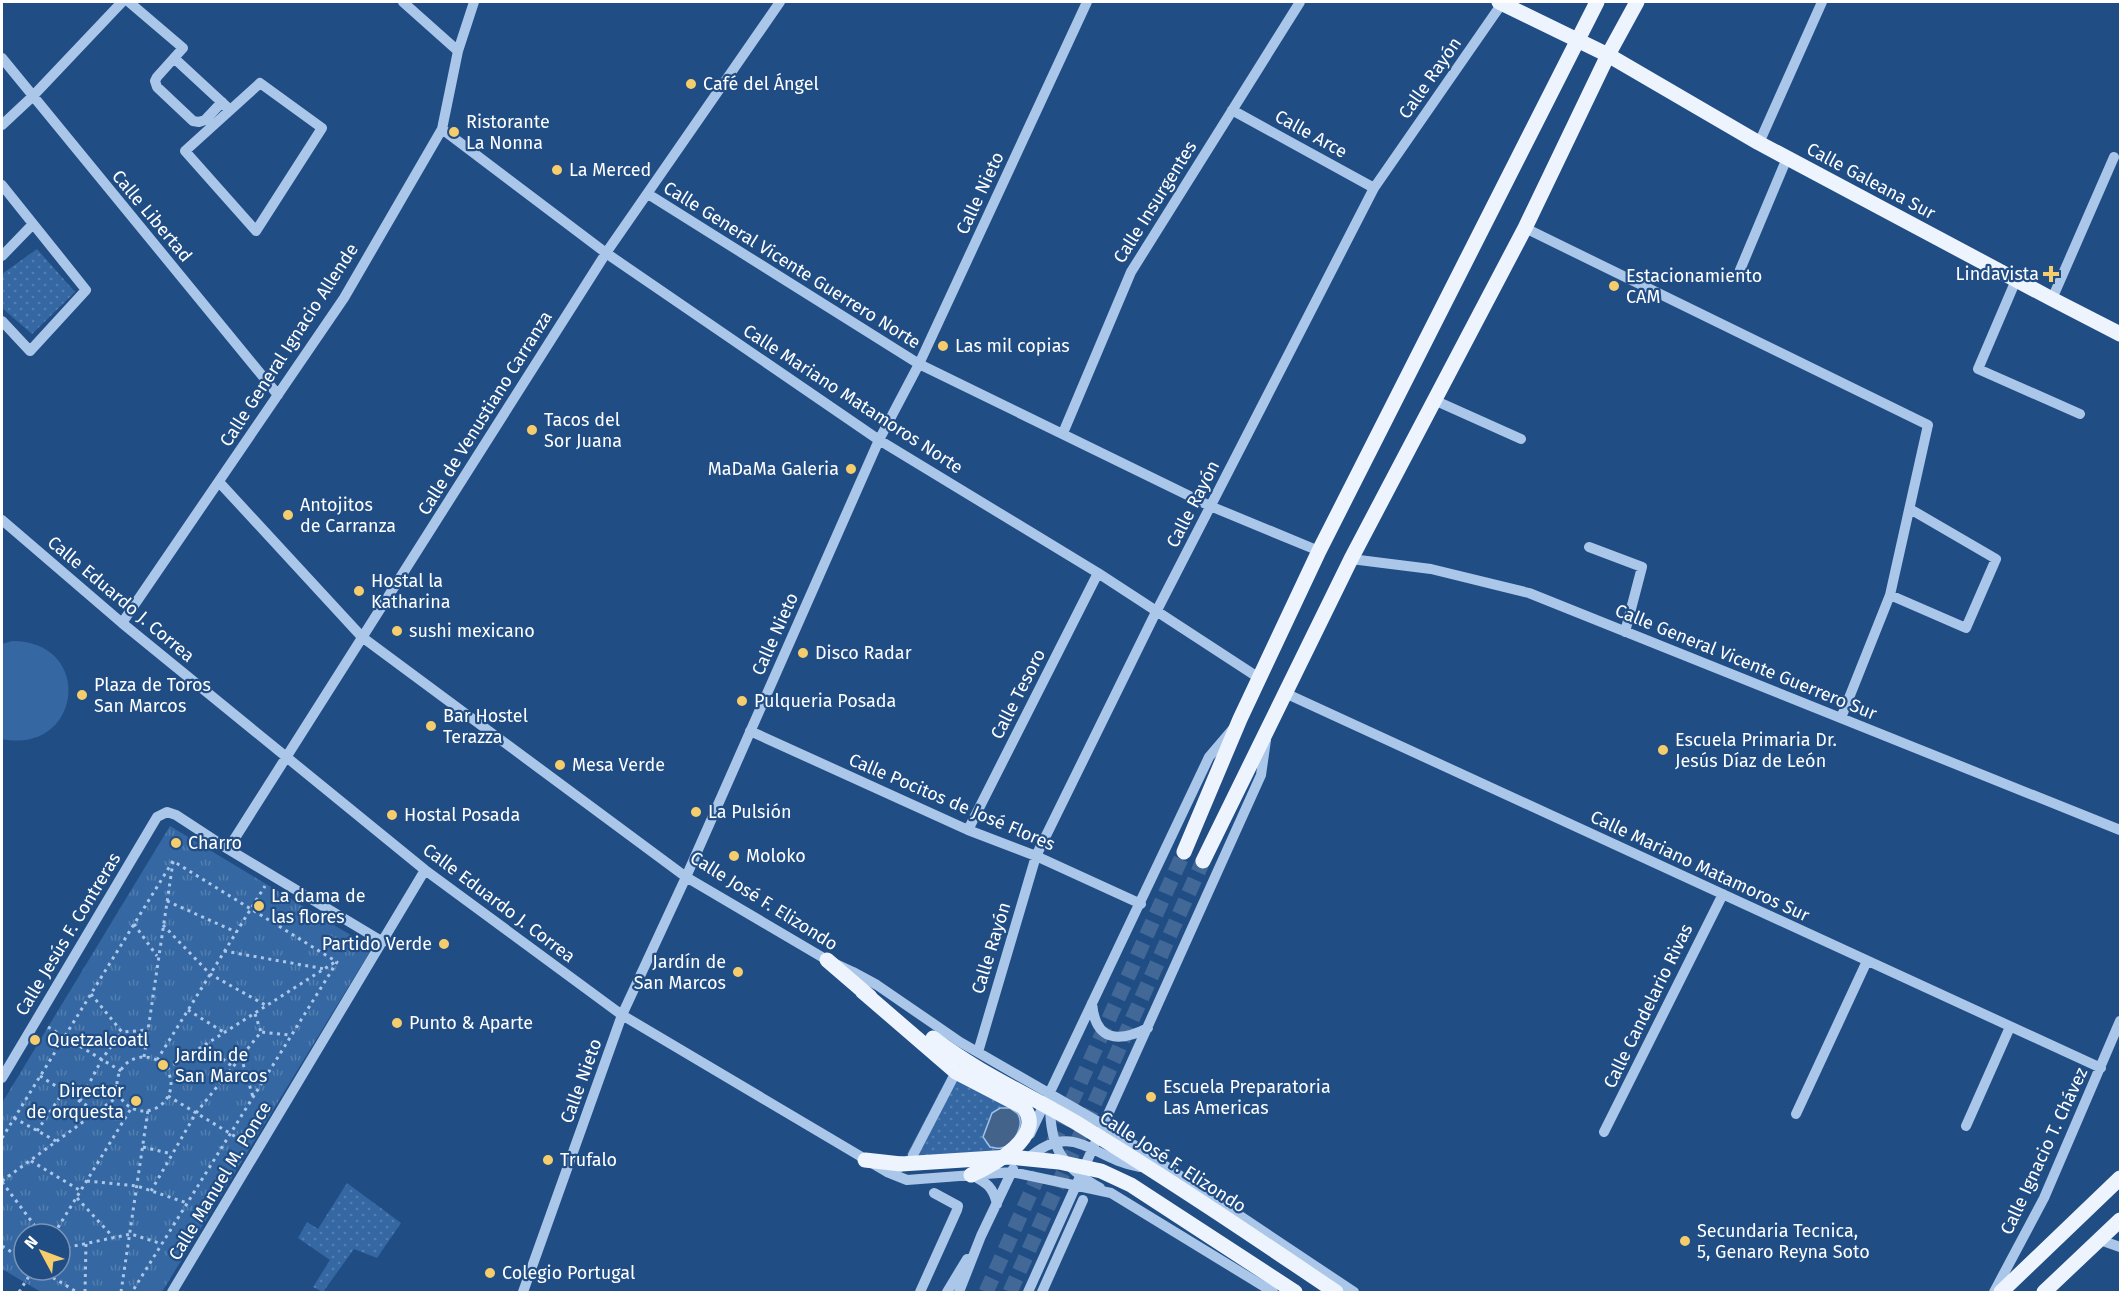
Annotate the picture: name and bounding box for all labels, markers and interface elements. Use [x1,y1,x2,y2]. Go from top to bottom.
street label: Calle Rayón [1394,33,1466,123]
place label: Café del Ángel [703,72,819,95]
marker: Café del Ángel [684,77,698,91]
street label: Calle Arce [1271,105,1351,163]
place label: Ristorante La Nonna [466,111,550,154]
marker: Ristorante La Nonna [447,125,461,139]
street label: Calle Insurgentes [1109,137,1201,267]
street label: Calle Galeana Sur [1803,138,1939,224]
street label: Calle Nieto [951,148,1009,238]
place label: La Merced [569,159,651,181]
marker: La Merced [550,163,564,177]
street label: Calle Libertad [107,166,197,266]
street label: Calle General Vicente Guerrero Norte [659,176,925,354]
street label: Calle General Ignacio Allende [215,239,363,451]
place label: Lindavista [1956,263,2039,285]
place label: Estacionamiento CAM [1626,265,1762,308]
marker: Lindavista [2044,267,2058,281]
marker: Estacionamiento CAM [1607,279,1621,293]
street label: Calle de Venustiano Carranza [413,307,557,519]
street label: Calle Mariano Matamoros Norte [739,320,967,478]
place label: Las mil copias [955,335,1070,357]
marker: Las mil copias [936,339,950,353]
place label: Tacos del Sor Juana [544,409,622,452]
marker: Tacos del Sor Juana [525,423,539,437]
street label: Calle Rayón [1162,457,1224,551]
place label: MaDaMa Galeria [708,458,839,480]
marker: MaDaMa Galeria [844,462,858,476]
place label: Antojitos de Carranza [300,494,396,537]
marker: Antojitos de Carranza [281,508,295,522]
street label: Calle Eduardo J. Correa [43,531,199,667]
place label: Hostal la Katharina [371,570,450,613]
marker: Hostal la Katharina [352,584,366,598]
street label: Calle Nieto [747,589,803,679]
street label: Calle General Vicente Guerrero Sur [1612,599,1880,725]
place label: sushi mexicano [409,620,535,642]
marker: sushi mexicano [390,624,404,638]
place label: Disco Radar [815,642,912,664]
street label: Calle Tesoro [986,645,1050,743]
marker: Disco Radar [796,646,810,660]
place label: Plaza de Toros San Marcos [94,674,211,717]
marker: Plaza de Toros San Marcos [75,688,89,702]
place label: Pulqueria Posada [754,690,896,712]
marker: Pulqueria Posada [735,694,749,708]
place label: Bar Hostel Terazza [443,705,528,748]
marker: Bar Hostel Terazza [424,719,438,733]
place label: Escuela Primaria Dr. Jesús Díaz de León [1675,729,1837,772]
marker: Escuela Primaria Dr. Jesús Díaz de León [1656,743,1670,757]
street label: Calle Pocitos de José Flores [846,749,1058,855]
place label: Mesa Verde [572,754,665,776]
marker: Mesa Verde [553,758,567,772]
place label: La Pulsión [708,801,792,823]
place label: Hostal Posada [404,804,520,826]
marker: La Pulsión [689,805,703,819]
street label: Calle Mariano Matamoros Sur [1587,805,1813,927]
marker: Hostal Posada [385,808,399,822]
place label: Charro [188,832,242,854]
marker: Charro [169,836,183,850]
street label: Calle Eduardo J. Correa [419,839,579,967]
place label: Moloko [746,845,806,867]
street label: Calle José F. Elizondo [686,847,842,955]
street label: Calle Jesús F. Contreras [11,849,125,1019]
marker: Moloko [727,849,741,863]
place label: La dama de las flores [271,885,365,928]
marker: La dama de las flores [252,899,266,913]
street label: Calle Rayón [967,900,1015,996]
street label: Calle Candelario Rivas [1599,920,1697,1092]
place label: Partido Verde [322,933,432,955]
marker: Partido Verde [437,937,451,951]
place label: Jardín de San Marcos [634,951,726,994]
marker: Jardín de San Marcos [731,965,745,979]
place label: Punto & Aparte [409,1012,533,1034]
marker: Punto & Aparte [390,1016,404,1030]
place label: Quetzalcoatl [47,1029,149,1051]
marker: Quetzalcoatl [28,1033,42,1047]
street label: Calle Nieto [556,1036,606,1126]
place label: Jardin de San Marcos [175,1044,267,1087]
marker: Jardin de San Marcos [156,1058,170,1072]
street label: Calle Ignacio T. Chávez [1996,1064,2093,1238]
place label: Escuela Preparatoria Las Americas [1163,1076,1331,1119]
place label: Director de orquesta [26,1080,124,1123]
marker: Escuela Preparatoria Las Americas [1144,1090,1158,1104]
marker: Director de orquesta [129,1094,143,1108]
street label: Calle Manuel M. Ponce [164,1098,276,1264]
street label: Calle José F. Elizondo [1096,1106,1250,1218]
place label: Trufalo [560,1149,617,1171]
marker: Trufalo [541,1153,555,1167]
place label: Secundaria Tecnica, 5, Genaro Reyna Soto [1697,1220,1870,1263]
north arrow [12,1222,72,1282]
text: N [20,1232,42,1253]
marker: Secundaria Tecnica, 5, Genaro Reyna Soto [1678,1234,1692,1248]
place label: Colegio Portugal [502,1262,635,1284]
marker: Colegio Portugal [483,1266,497,1280]

